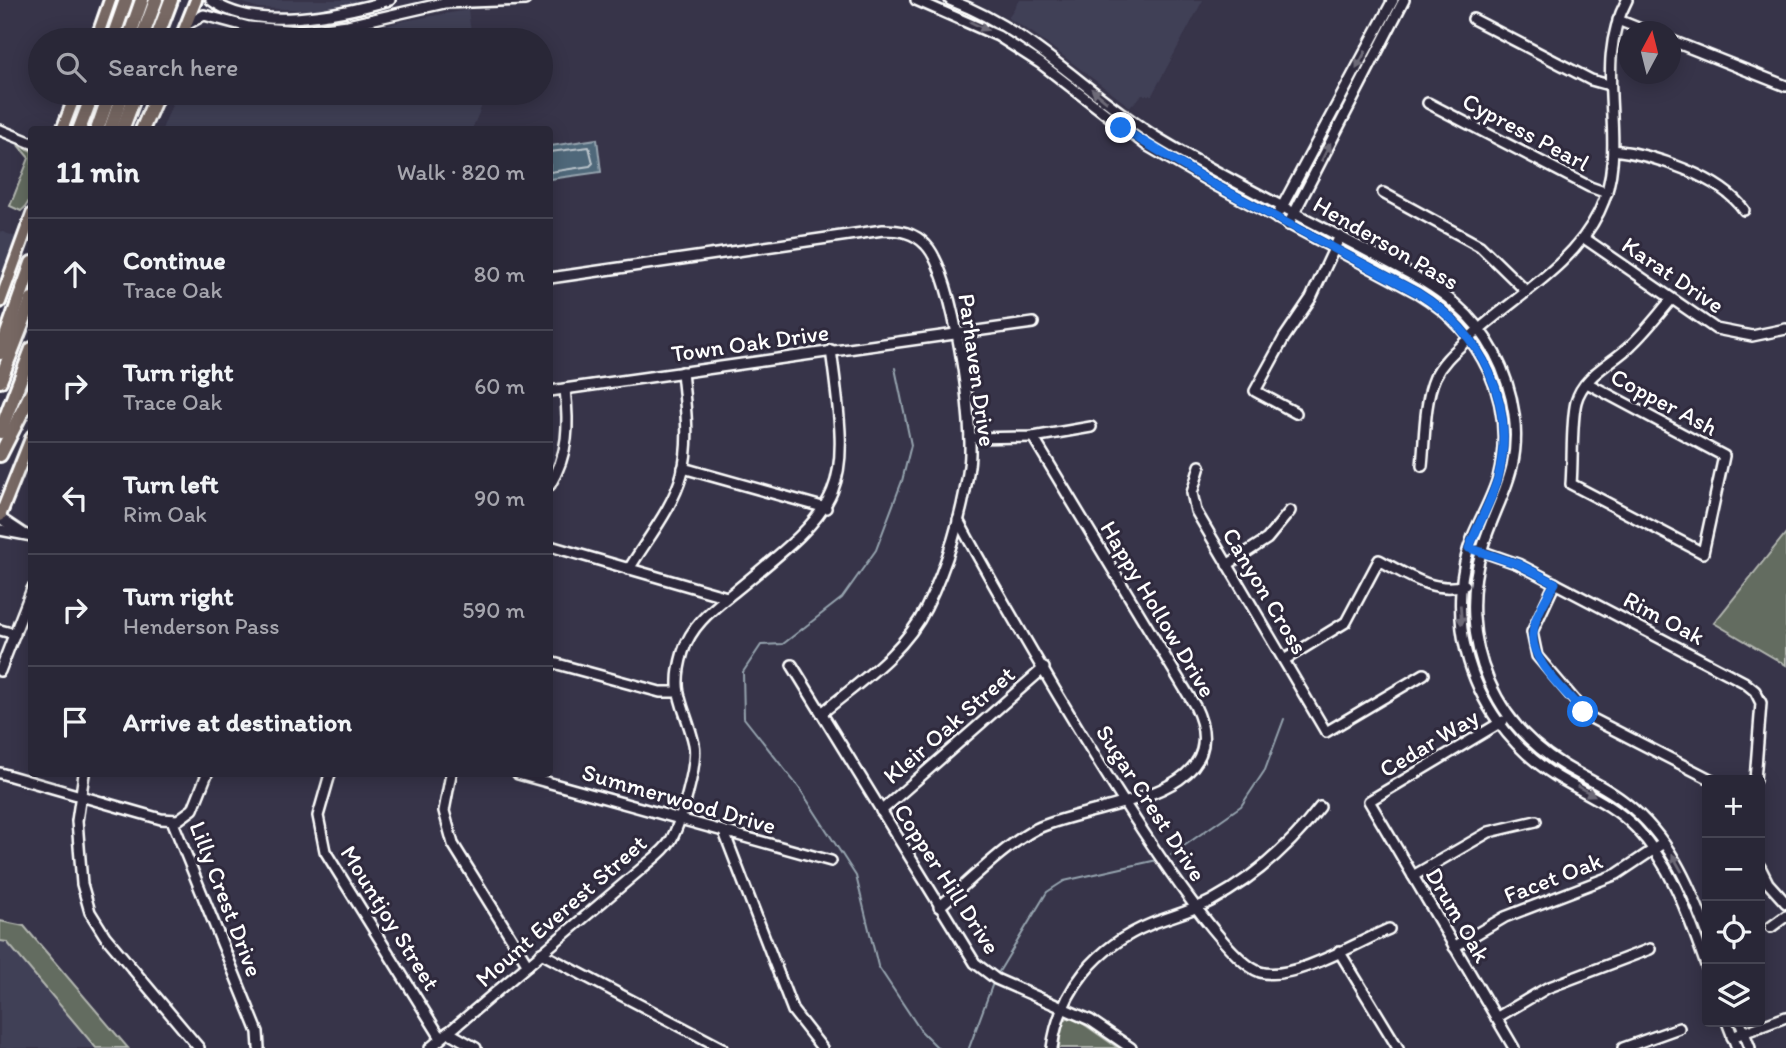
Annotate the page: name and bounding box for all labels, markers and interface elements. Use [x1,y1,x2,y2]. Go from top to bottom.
one-way arrow [969,20,989,32]
north arrow [1618,21,1681,84]
search box [28,28,553,105]
icon: search [52,48,90,86]
one-way arrow [1355,50,1366,70]
text: Search here [108,51,238,83]
street label: Cypress Pearl [1458,86,1595,177]
one-way arrow [1091,87,1109,102]
route end [1105,112,1136,143]
one-way arrow [1320,142,1332,162]
text: 11 min [56,153,140,190]
text: Walk · 820 m [397,158,525,186]
street label: Henderson Pass [1308,189,1464,296]
street label: Karat Drive [1617,230,1730,319]
text: Continue [123,244,226,276]
icon: ahead [56,255,94,293]
text: 80 m [474,260,525,288]
text: Trace Oak [123,276,222,304]
street label: Parhaven Drive [952,292,1003,448]
street label: Town Oak Drive [669,317,831,368]
text: Turn right [123,356,234,388]
street label: Copper Ash [1606,361,1723,442]
icon: right [56,367,94,405]
text: 60 m [474,372,525,400]
text: Trace Oak [123,388,222,416]
text: Turn left [123,468,219,500]
icon: left [56,479,94,517]
text: 90 m [474,484,525,512]
text: Rim Oak [123,500,207,528]
street label: Happy Hollow Drive [1094,515,1223,702]
street label: Canyon Cross [1216,522,1315,659]
text: Turn right [123,580,234,612]
street label: Rim Oak [1619,584,1710,651]
icon: right [56,591,94,629]
text: 590 m [462,596,525,624]
one-way arrow [1456,604,1467,626]
text: Henderson Pass [123,612,280,640]
street label: Kleir Oak Street [877,659,1021,790]
route start [1567,696,1598,727]
street label: Cedar Way [1374,701,1484,784]
icon: arrive [56,703,94,741]
text: Arrive at destination [123,706,352,738]
street label: Sugar Crest Drive [1090,719,1213,887]
street label: Summerwood Drive [579,757,780,840]
map controls [1702,775,1765,1027]
button: + [1702,775,1765,838]
one-way arrow [1576,785,1595,797]
street label: Copper Hill Drive [888,798,1007,959]
street label: Lilly Crest Drive [183,817,269,981]
street label: Mount Everest Street [469,828,652,993]
button: − [1702,838,1765,901]
street label: Mountjoy Street [334,840,447,996]
street label: Facet Oak [1499,845,1607,910]
one-way arrow [1671,853,1683,872]
street label: Drum Oak [1420,862,1498,968]
button: locate [1702,901,1765,964]
button: layers [1702,964,1765,1027]

